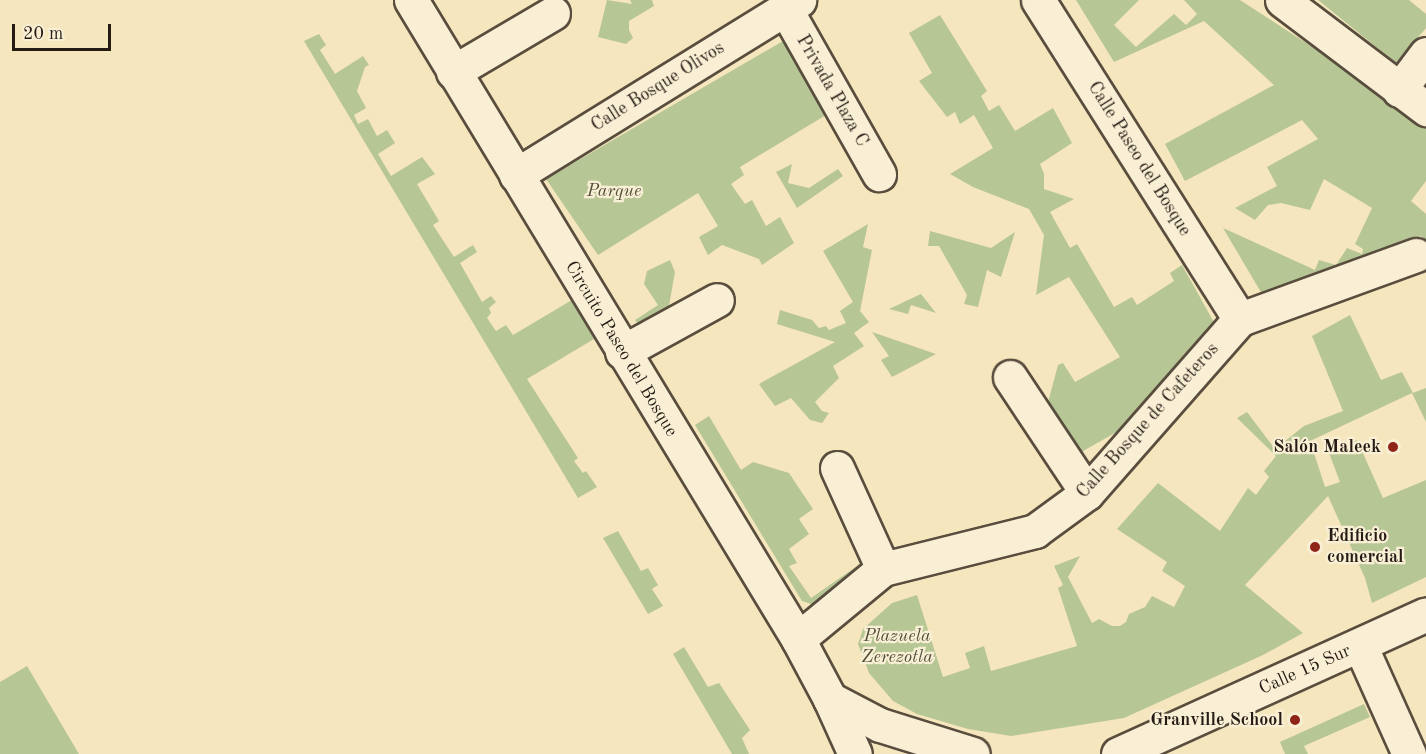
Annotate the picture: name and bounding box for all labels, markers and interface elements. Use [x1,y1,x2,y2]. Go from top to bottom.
scale bar [15,12,114,50]
text: 20 m [23,25,63,43]
street label: Privada Plaza C [791,31,873,151]
street label: Calle Bosque Olivos [587,37,729,137]
street label: Calle Paseo del Bosque [1083,78,1195,240]
park label: Parque [587,180,641,202]
street label: Circuito Paseo del Bosque [560,257,682,441]
street label: Calle Bosque de Cafeteros [1072,339,1224,503]
place label: Salón Maleek [1273,436,1381,458]
marker: Salón Maleek [1386,440,1400,454]
place label: Edificio comercial [1327,526,1404,568]
marker: Edificio comercial [1308,540,1322,554]
park label: Plazuela Zerezotla [861,626,933,668]
street label: Calle 15 Sur [1256,640,1354,700]
place label: Granville School [1150,709,1283,731]
marker: Granville School [1288,713,1302,727]

